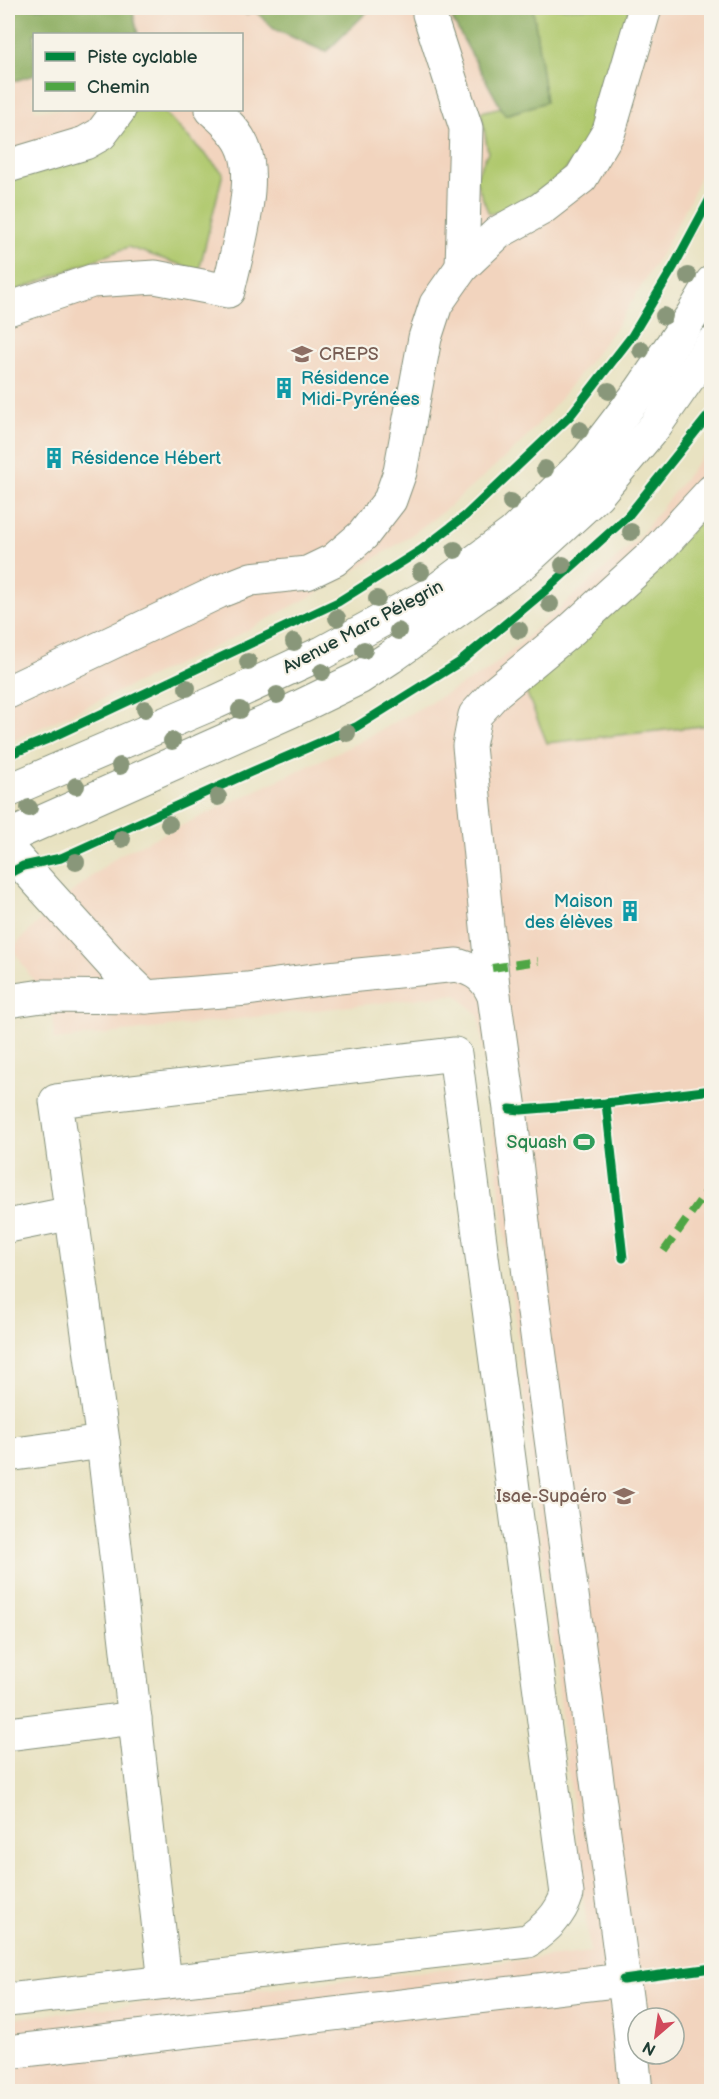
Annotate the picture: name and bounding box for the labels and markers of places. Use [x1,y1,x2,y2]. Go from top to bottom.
school or university icon: CREPS [290,342,314,366]
place label: CREPS [319,344,379,365]
place label: Résidence Midi-Pyrénées [301,368,420,410]
building icon: Résidence Midi-Pyrénées [272,376,296,400]
building icon: Résidence Hébert [42,446,66,470]
place label: Résidence Hébert [71,448,222,469]
place label: Maison des élèves [525,891,613,933]
building icon: Maison des élèves [618,899,642,923]
sports icon: Squash [572,1130,596,1154]
place label: Squash [507,1132,567,1153]
school or university icon: Isae-Supaéro [612,1484,636,1508]
place label: Isae-Supaéro [496,1486,607,1507]

